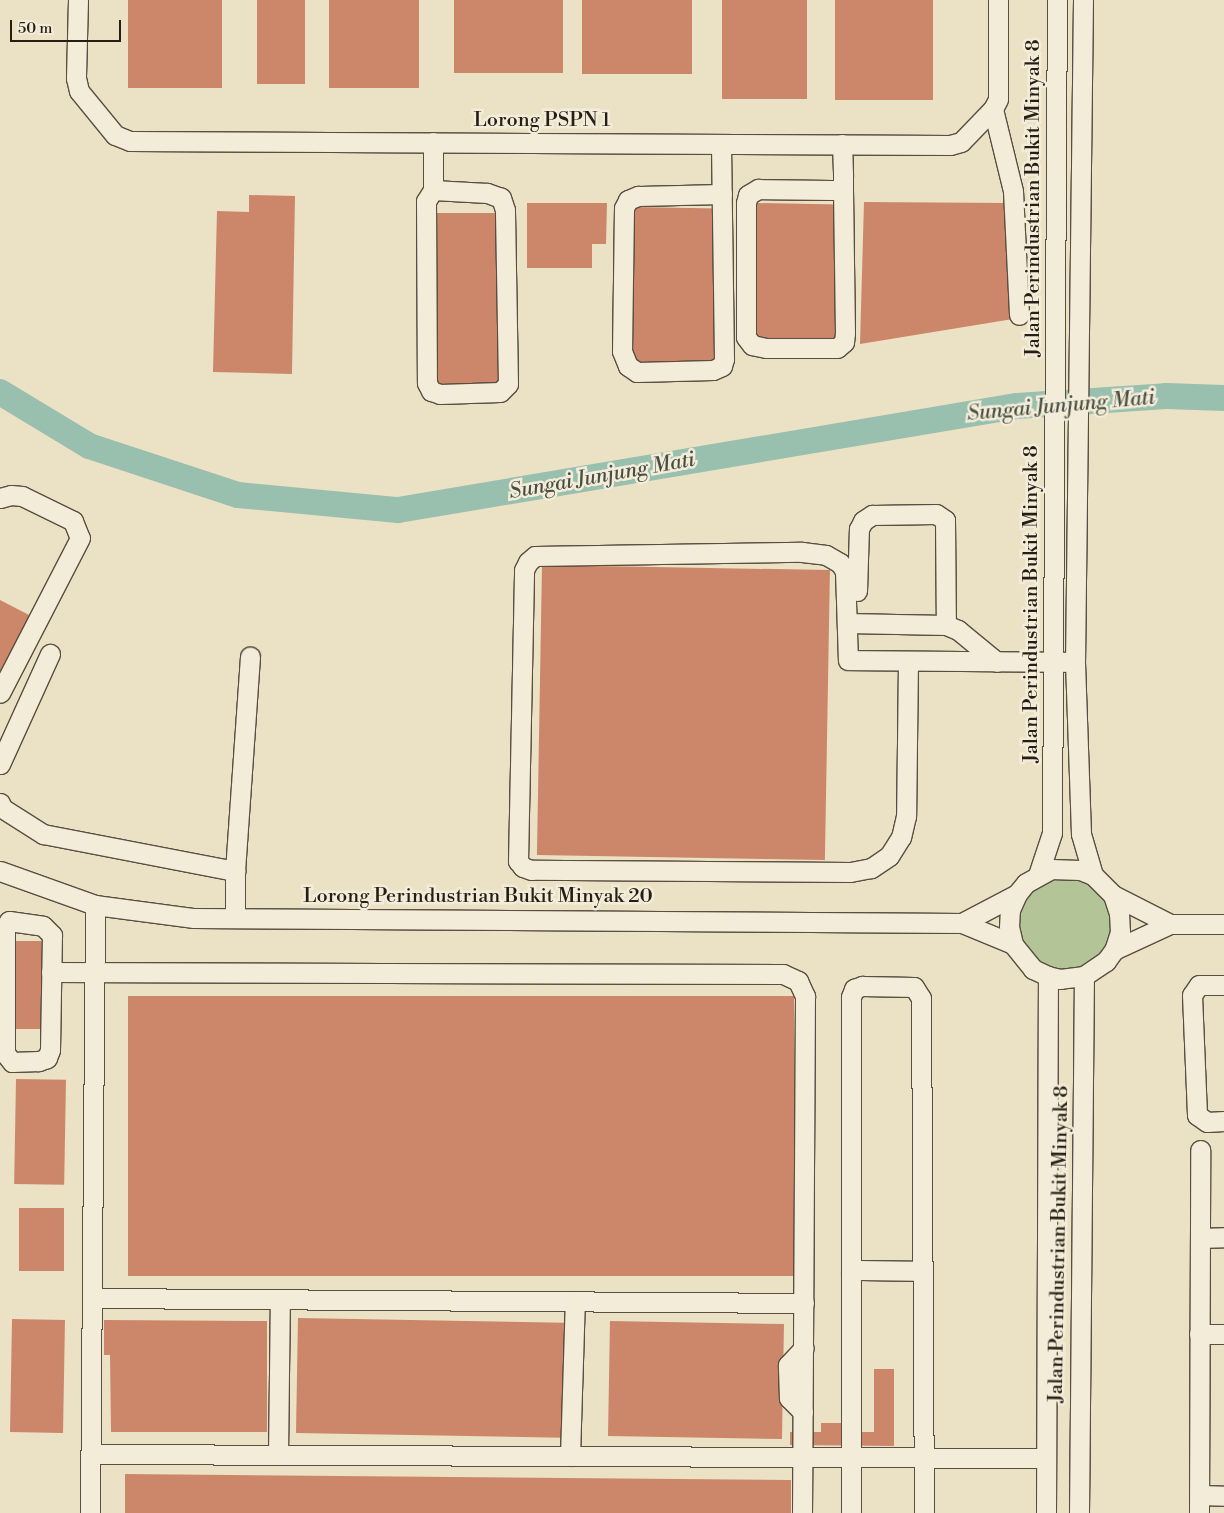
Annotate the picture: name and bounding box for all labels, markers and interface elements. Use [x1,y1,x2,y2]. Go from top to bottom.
scale bar [12,10,124,42]
text: 50 m [18,19,52,38]
street label: Jalan Perindustrian Bukit Minyak 8 [1021,39,1045,357]
street label: Lorong PSPN 1 [474,108,610,132]
water label: Sungai Junjung Mati [966,385,1156,427]
street label: Jalan Perindustrian Bukit Minyak 8 [1019,445,1043,763]
water label: Sungai Junjung Mati [507,447,697,505]
street label: Lorong Perindustrian Bukit Minyak 20 [303,884,653,908]
street label: Jalan Perindustrian Bukit Minyak 8 [1044,1085,1074,1403]

